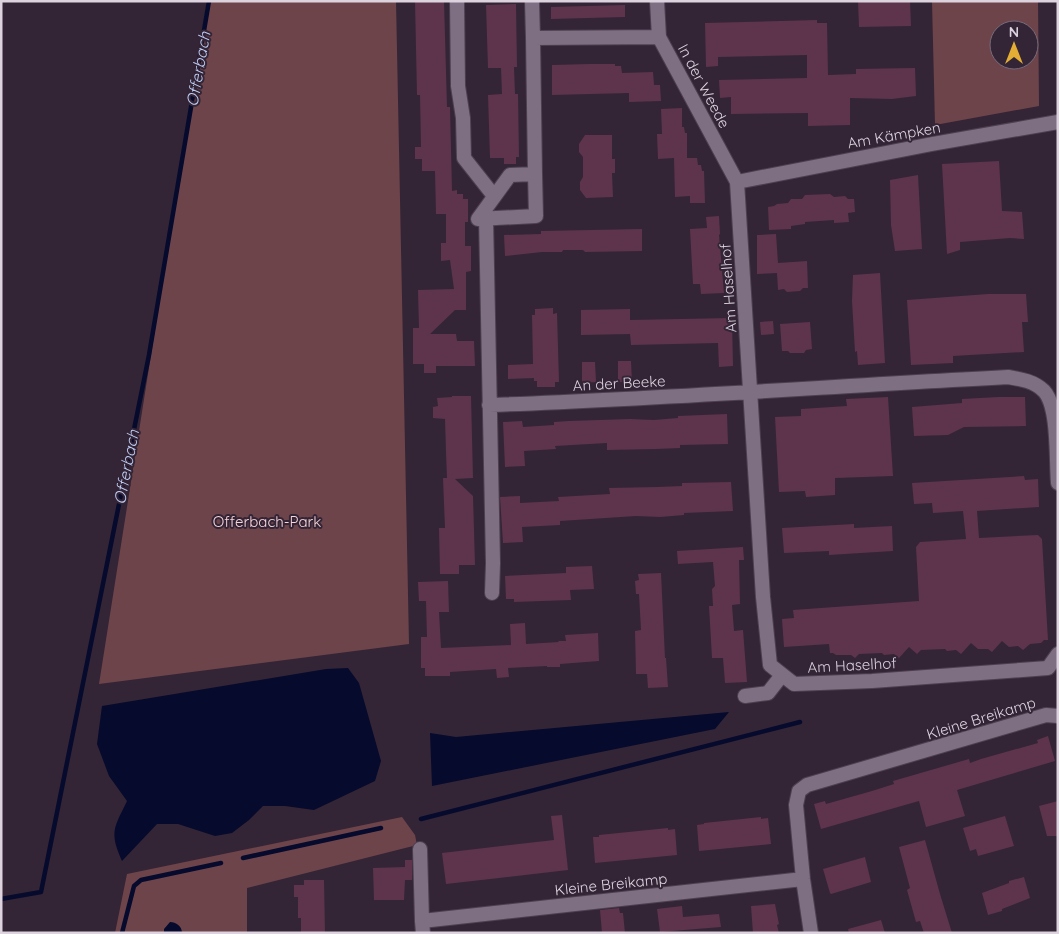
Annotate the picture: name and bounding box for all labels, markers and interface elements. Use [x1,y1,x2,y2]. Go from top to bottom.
north arrow [989,20,1039,70]
text: N [1009,23,1019,41]
water label: Offerbach [182,29,215,108]
street label: In der Weede [674,41,734,131]
street label: Am Kämpken [846,117,942,153]
street label: Am Haselhof [715,242,741,333]
street label: An der Beeke [572,371,666,395]
water label: Offerbach [109,427,143,506]
park label: Offerbach-Park [213,512,321,531]
street label: Am Haselhof [807,653,898,677]
street label: Kleine Breikamp [924,692,1038,744]
street label: Kleine Breikamp [554,869,668,899]

